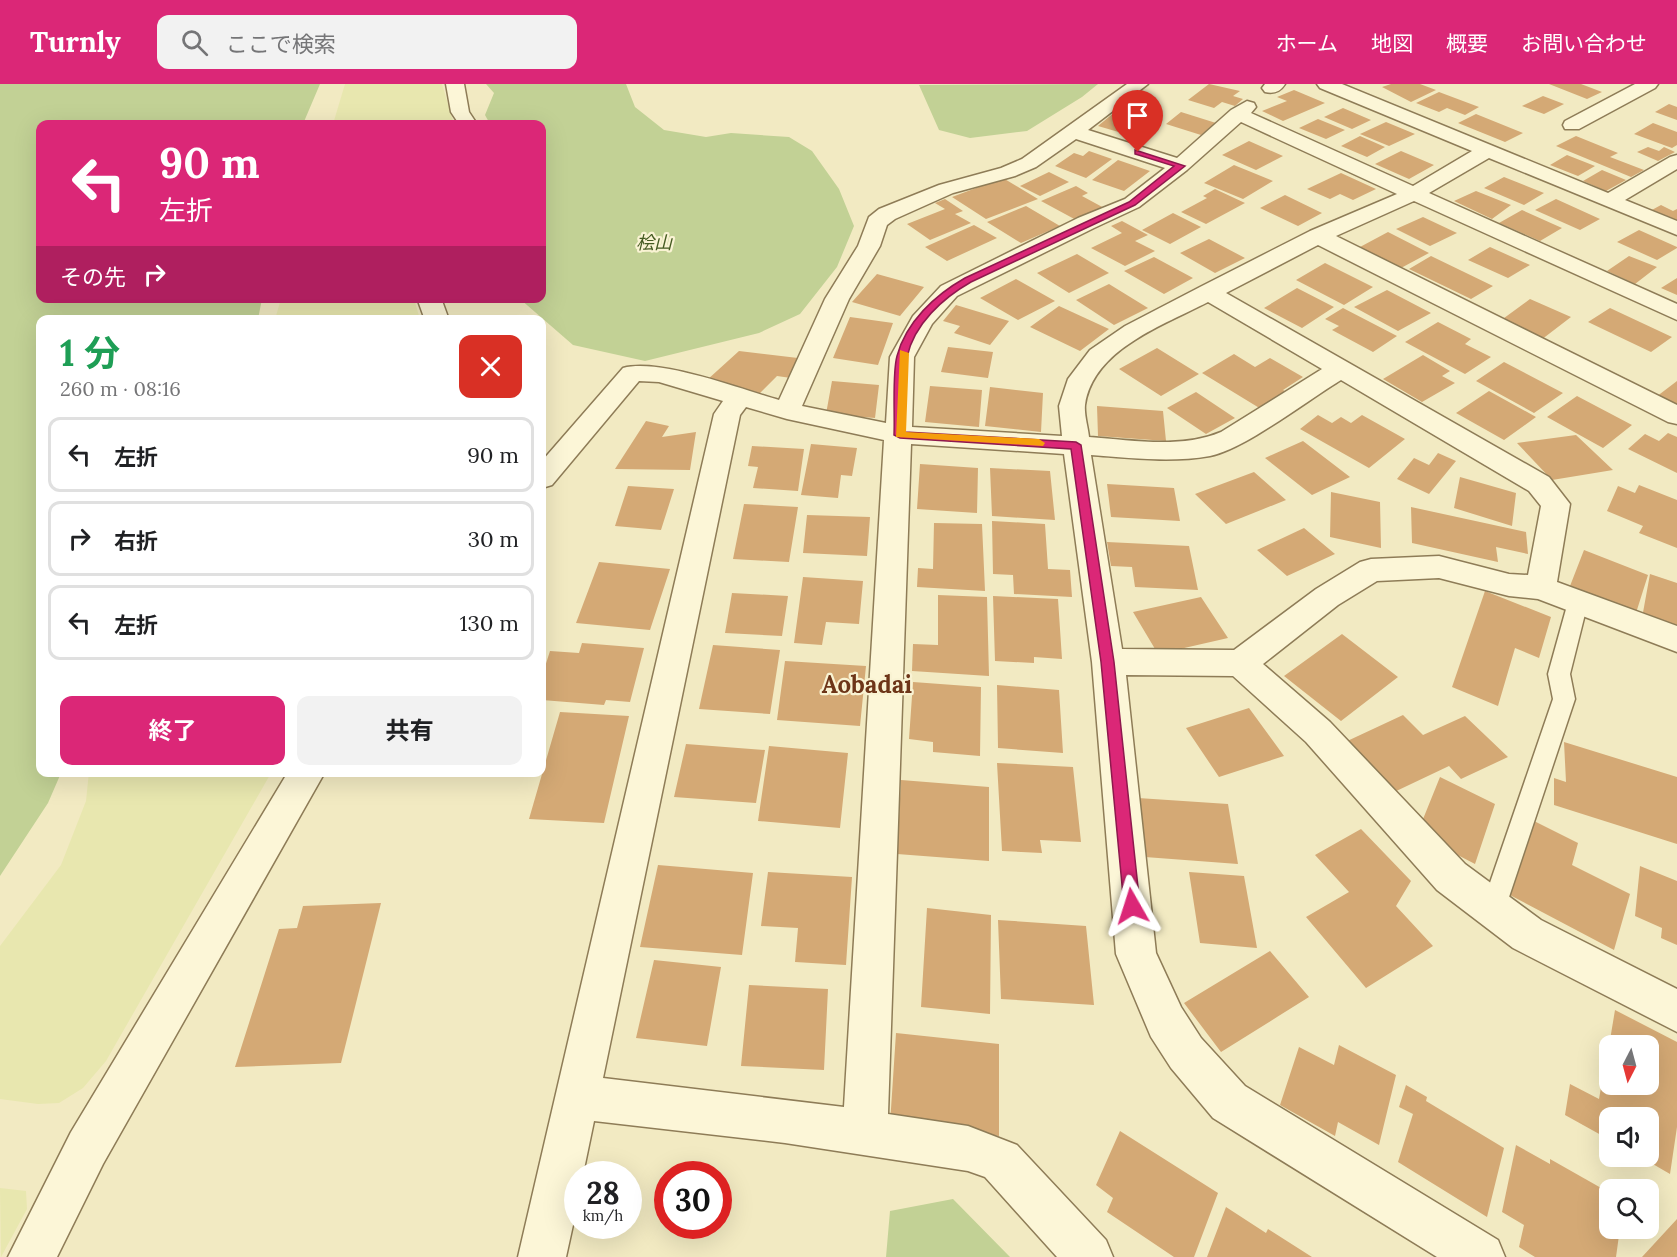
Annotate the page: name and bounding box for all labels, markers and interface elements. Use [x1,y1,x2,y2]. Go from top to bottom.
search box [157,15,577,69]
text: Turnly [30,24,121,60]
icon: search [178,26,211,59]
text: ここで検索 [226,30,336,58]
text: ホーム [1276,30,1338,57]
text: 地図 [1371,30,1413,57]
text: 概要 [1446,30,1488,57]
text: お問い合わせ [1521,30,1647,57]
pin [1112,90,1163,152]
icon: arrive [1121,99,1154,132]
text: 90 m [159,136,260,190]
icon: left [60,144,138,222]
text: 左折 [159,193,213,227]
park label: 桧山 [636,231,673,254]
icon: right [138,258,171,291]
text: その先 [60,263,126,291]
text: 1 分 [60,330,120,376]
button: close [459,335,522,398]
text: 260 m · 08:16 [60,376,181,401]
icon: left [63,438,96,471]
text: 90 m [467,441,519,469]
text: 左折 [114,443,158,471]
icon: right [63,522,96,555]
text: 30 m [468,525,519,553]
text: 右折 [114,527,158,555]
icon: left [63,606,96,639]
text: 130 m [460,609,519,637]
text: 左折 [114,611,158,639]
district label: Aobadai [822,669,912,700]
button: 終了 [60,696,285,765]
button: 共有 [297,696,522,765]
position arrow [1100,874,1164,938]
north arrow [1599,1035,1659,1095]
map controls [1599,1035,1659,1239]
button: sound [1599,1107,1659,1167]
speed limit sign: 30 [654,1161,732,1239]
text: 28 [586,1174,620,1212]
button: search [1599,1179,1659,1239]
text: km/h [583,1206,623,1225]

